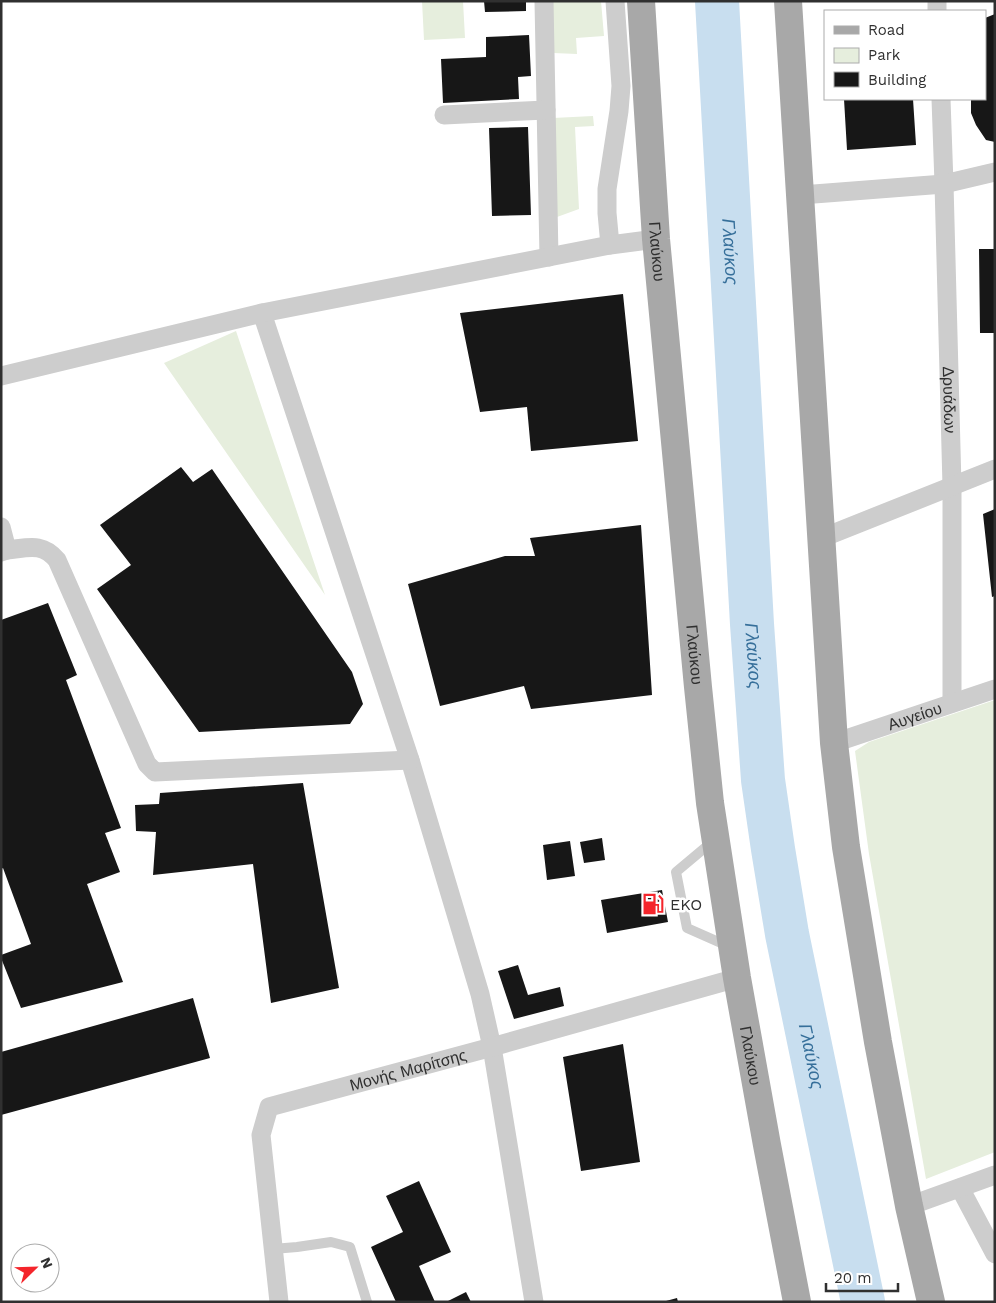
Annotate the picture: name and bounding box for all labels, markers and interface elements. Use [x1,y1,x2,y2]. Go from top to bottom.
legend [824,10,986,100]
text: Road [868,21,905,39]
text: Park [868,46,901,64]
text: Building [868,71,926,89]
water label: Γλαύκος [719,218,743,286]
street label: Γλαύκου [645,221,669,282]
street label: Δρυάδων [939,366,960,434]
water label: Γλαύκος [741,622,767,690]
street label: Γλαύκου [683,624,707,685]
street label: Αυγείου [885,698,944,734]
fuel station icon: EKO [640,891,666,917]
place label: EKO [670,895,702,914]
water label: Γλαύκος [795,1021,829,1091]
street label: Γλαύκου [736,1024,766,1087]
street label: Μονής Μαρίτσης [347,1045,469,1094]
north arrow [10,1243,60,1293]
text: N [38,1255,56,1271]
scale bar [826,1260,898,1292]
text: 20 m [834,1269,872,1287]

